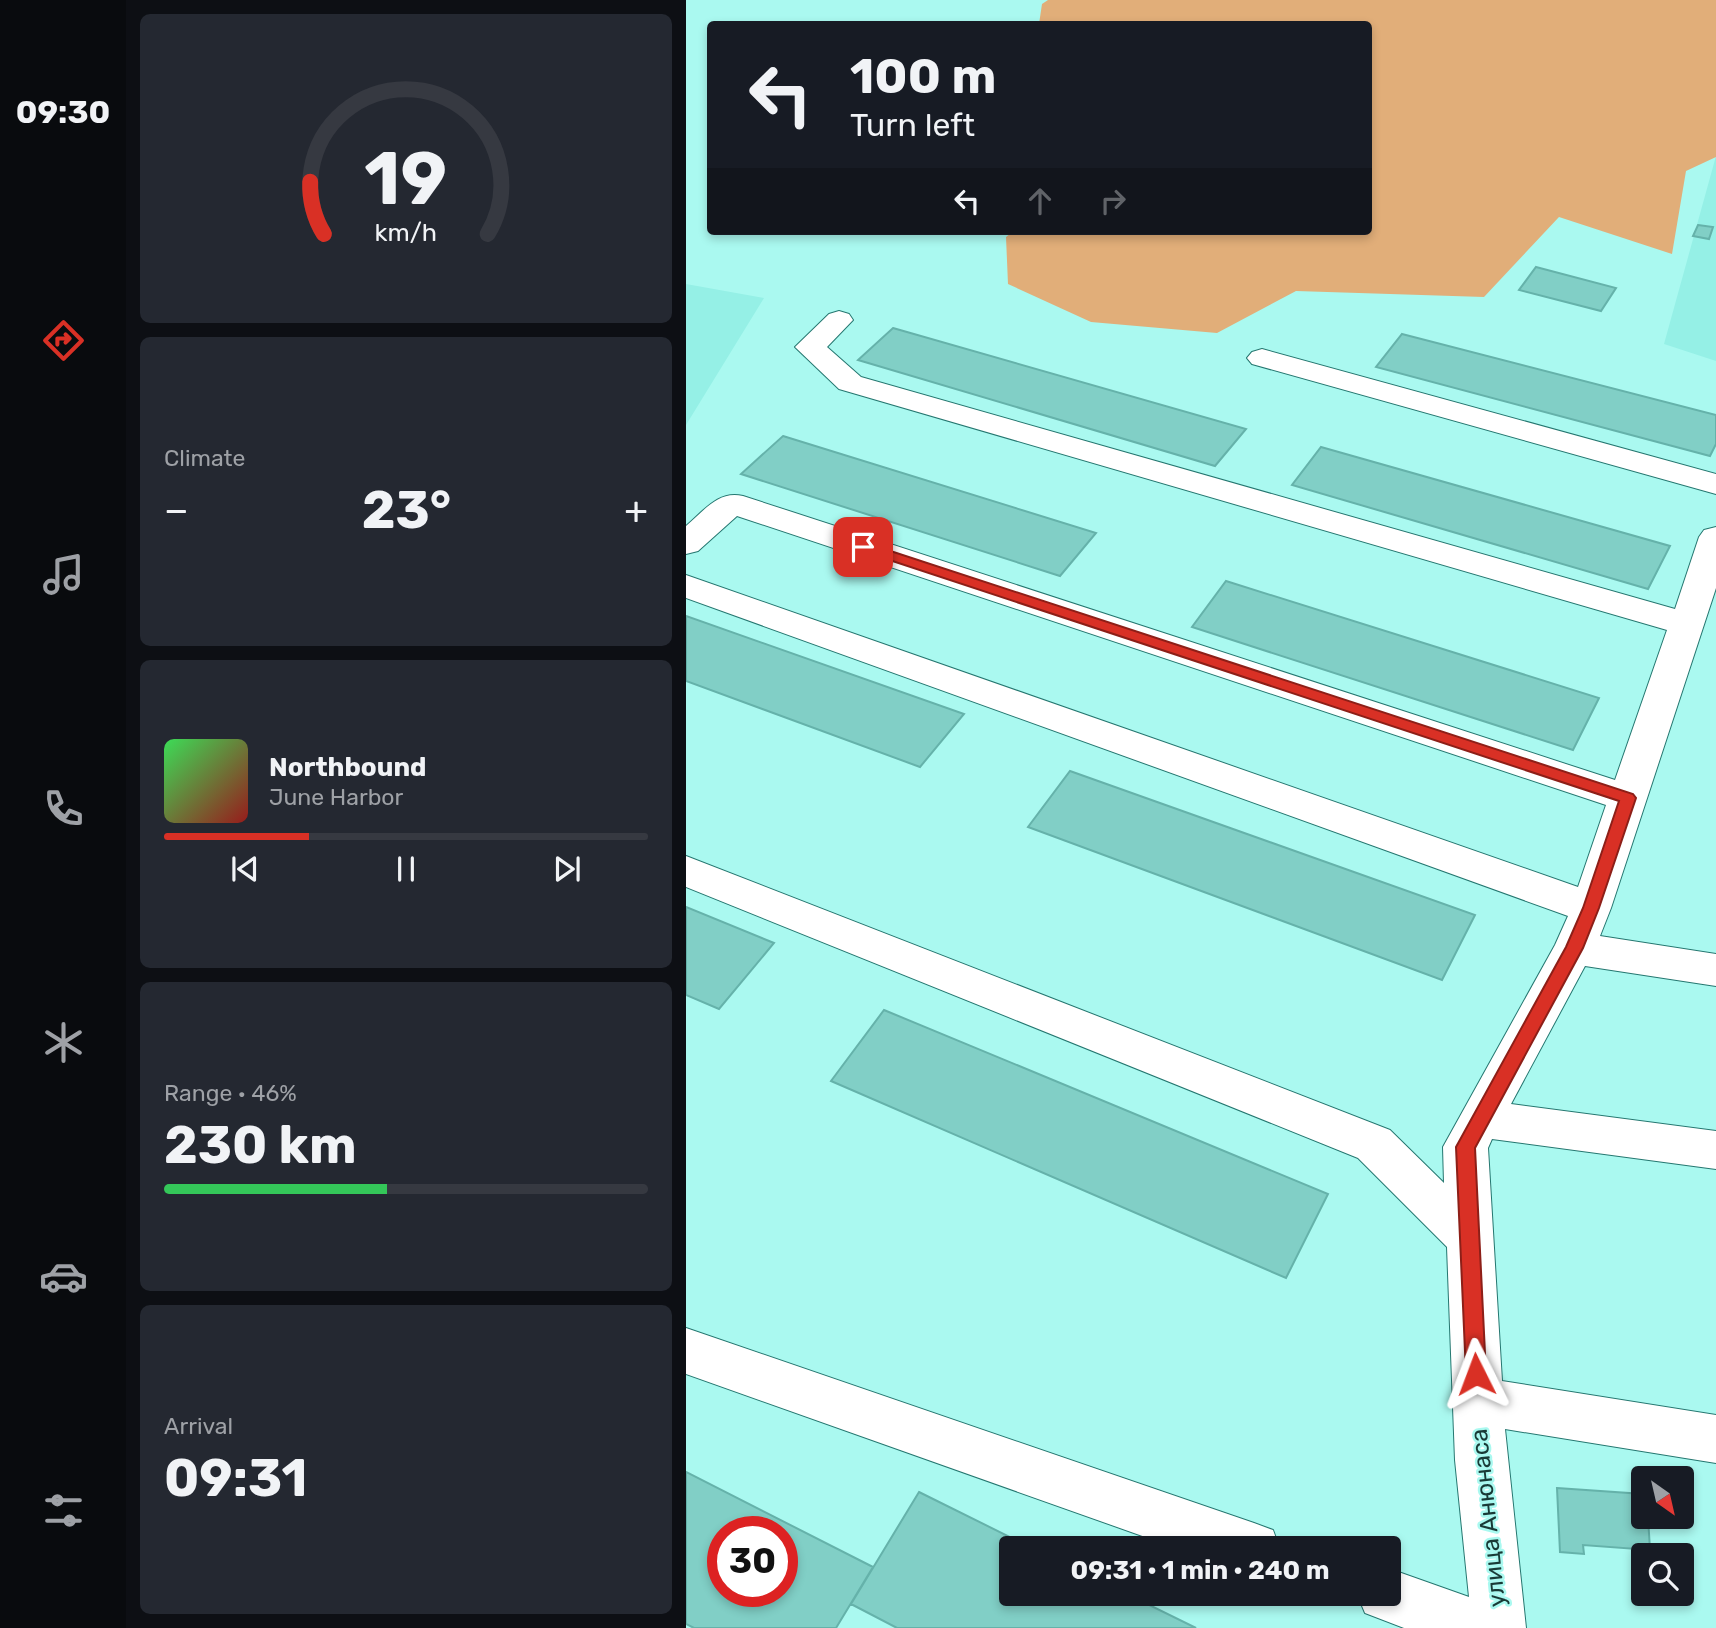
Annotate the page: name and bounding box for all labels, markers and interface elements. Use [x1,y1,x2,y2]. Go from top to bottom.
text: 100 m [850,47,996,105]
icon: left [735,49,826,140]
text: 09:30 [16,93,110,131]
text: Turn left [850,106,975,144]
text: 19 [365,137,447,223]
icon: left [948,182,986,220]
icon: ahead [1021,182,1059,220]
icon: right [1094,182,1132,220]
text: km/h [375,218,437,247]
icon: directions [39,316,88,365]
text: Climate [164,444,245,472]
text: 23° [362,479,451,541]
text: − [164,487,189,533]
text: + [624,487,648,533]
pin [833,517,893,577]
icon: arrive [844,528,882,566]
icon: music [39,550,88,599]
text: Northbound [269,752,427,783]
text: June Harbor [269,783,403,811]
icon: phone [39,784,88,833]
icon: previous [226,850,264,888]
icon: pause [387,850,425,888]
icon: next [548,850,586,888]
icon: climate [39,1018,88,1067]
text: Range · 46% [164,1079,297,1107]
text: 230 km [164,1114,357,1176]
icon: car [39,1252,88,1301]
position arrow [1439,1337,1513,1411]
text: Arrival [164,1412,233,1440]
street label: улица Анюнаса [1465,1427,1511,1609]
text: 09:31 [164,1447,307,1509]
north arrow [1631,1466,1694,1530]
map controls [1631,1466,1694,1606]
icon: filters [39,1486,88,1535]
speed limit sign: 30 [707,1516,798,1607]
button: search [1631,1543,1694,1606]
text: 09:31 · 1 min · 240 m [1071,1555,1329,1586]

